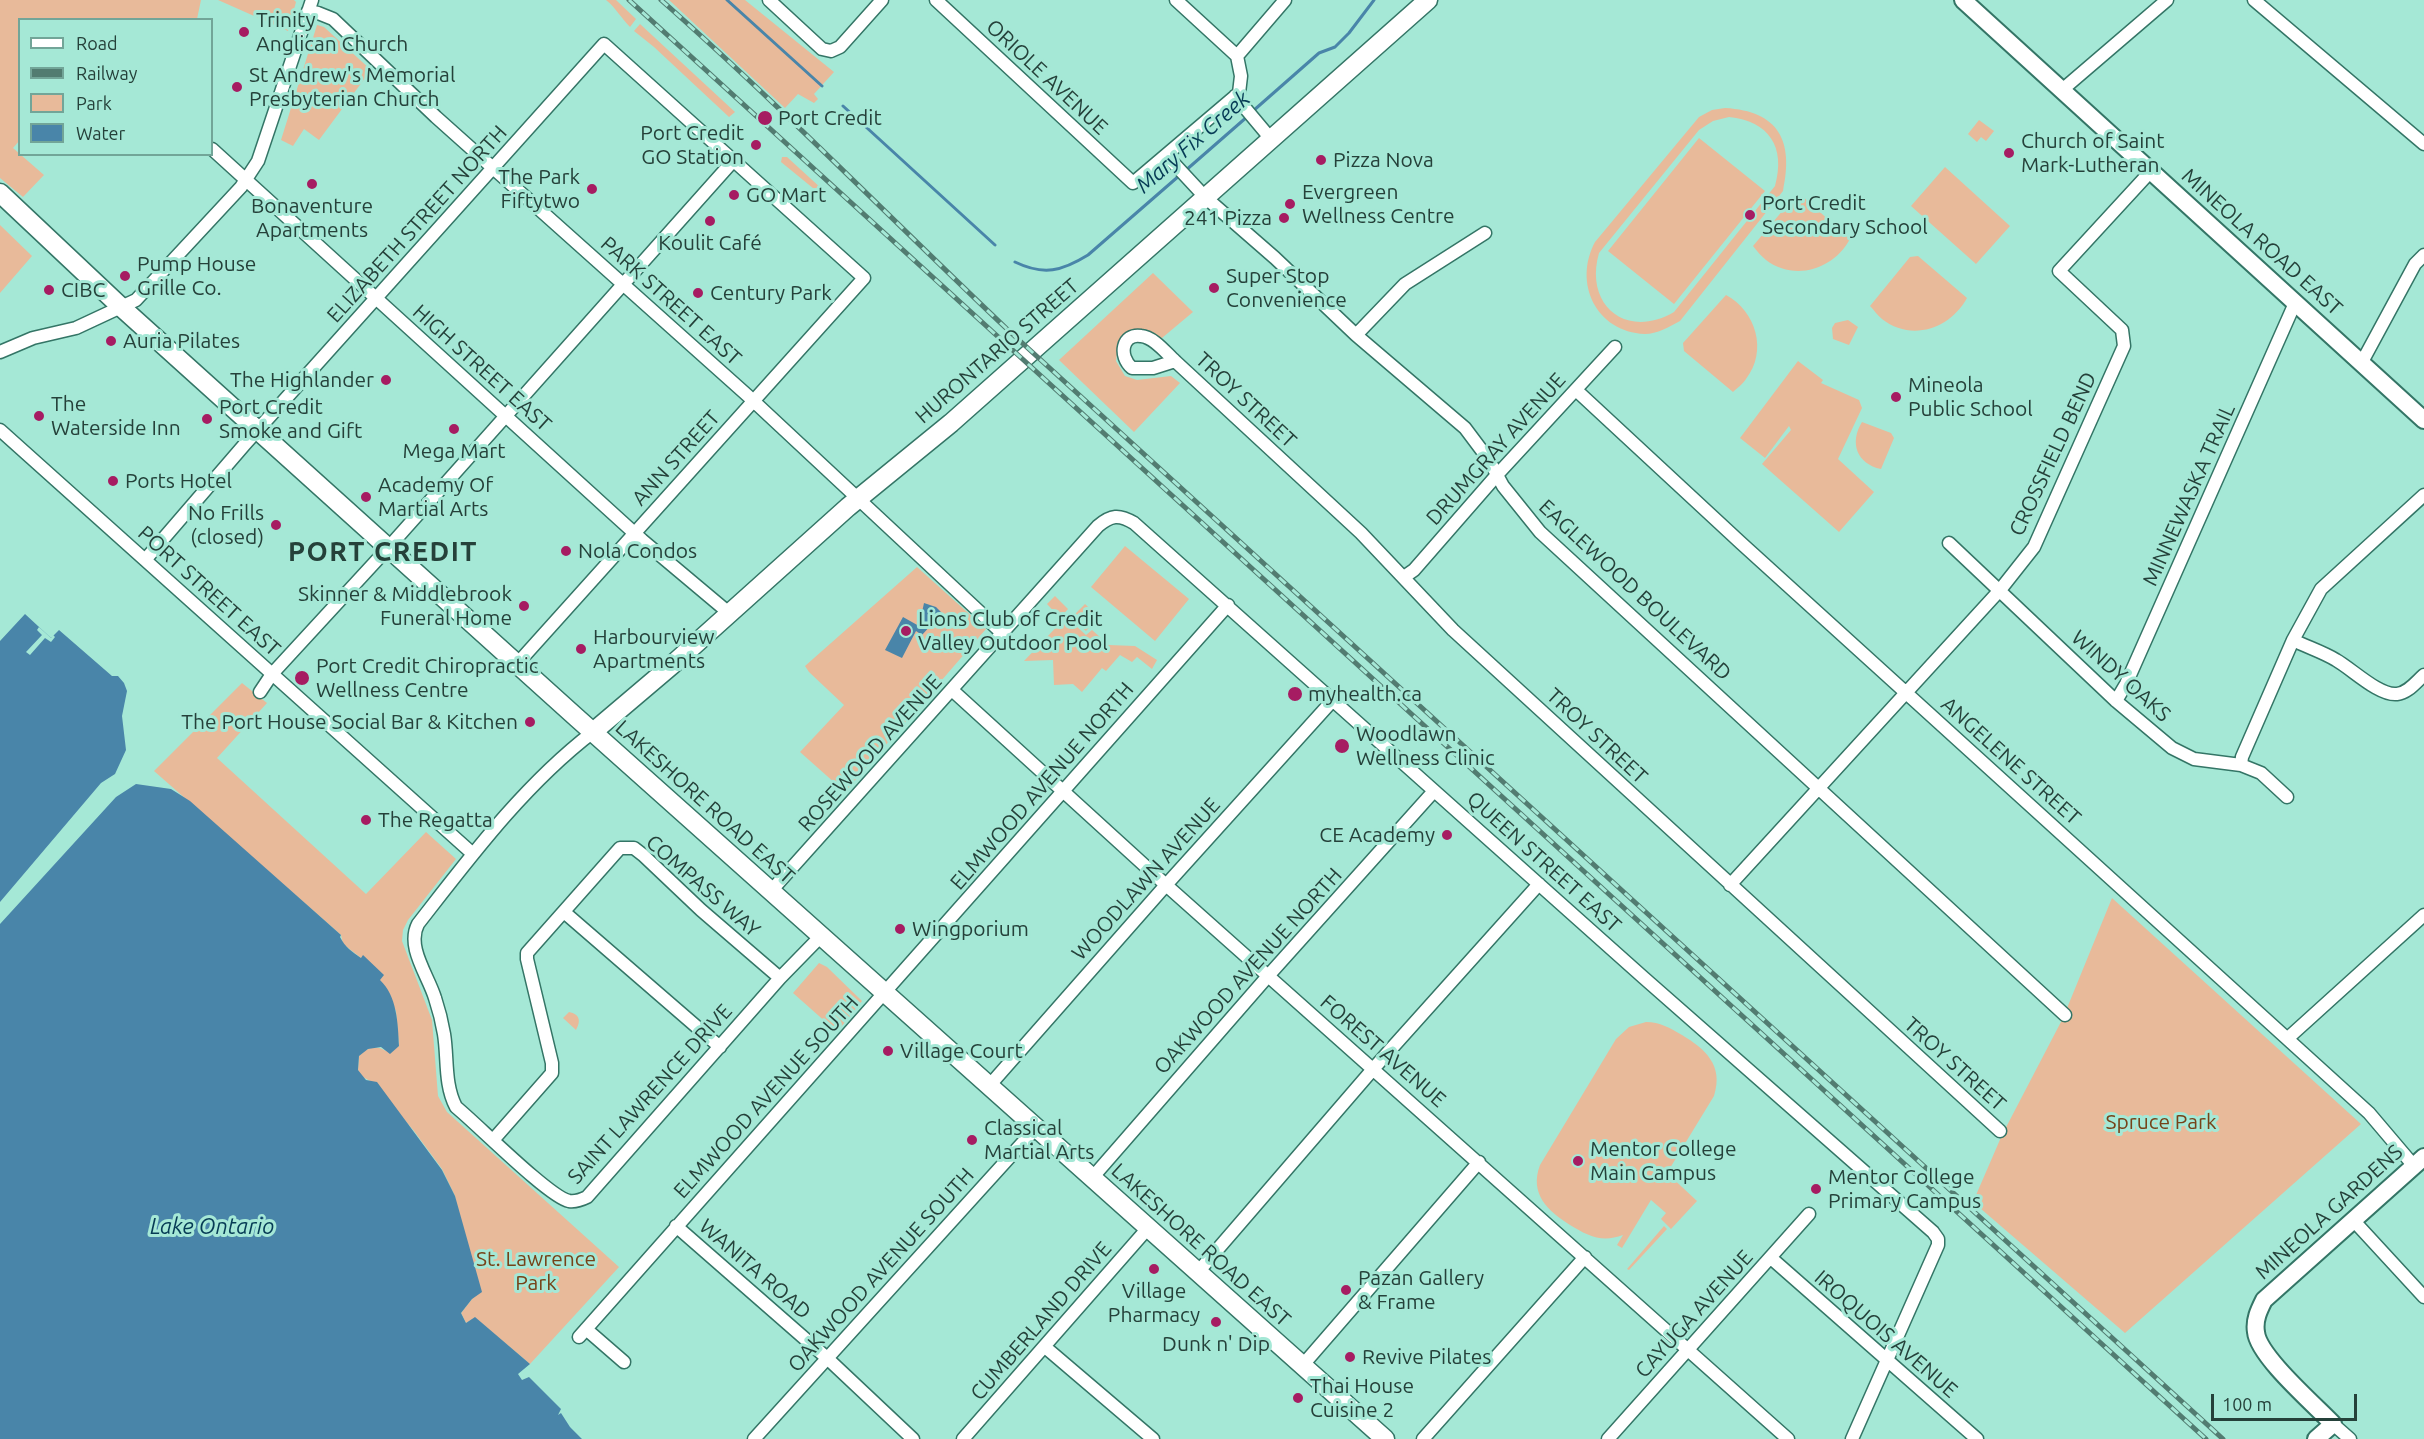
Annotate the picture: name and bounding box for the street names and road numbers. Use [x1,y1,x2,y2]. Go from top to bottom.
street label: ORIOLE AVENUE [981,14,1113,140]
street label: ELIZABETH STREET NORTH [322,120,512,328]
street label: MINEOLA ROAD EAST [2177,163,2347,321]
street label: PARK STREET EAST [595,231,747,371]
street label: HURONTARIO STREET [910,273,1084,429]
street label: HIGH STREET EAST [407,299,557,437]
street label: TROY STREET [1190,347,1302,453]
street label: DRUMGRAY AVENUE [1421,368,1571,530]
street label: CROSSFIELD BEND [2004,368,2102,540]
street label: MINNEWASKA TRAIL [2138,400,2240,590]
street label: ANN STREET [627,405,725,511]
street label: EAGLEWOOD BOULEVARD [1534,494,1736,686]
street label: PORT STREET EAST [133,520,285,662]
street label: WINDY OAKS [2066,625,2176,727]
street label: ROSEWOOD AVENUE [793,669,947,837]
street label: ELMWOOD AVENUE NORTH [945,677,1139,895]
street label: TROY STREET [1541,683,1653,789]
street label: ANGELENE STREET [1936,692,2086,830]
street label: LAKESHORE ROAD EAST [610,715,800,889]
street label: QUEEN STREET EAST [1462,786,1626,938]
street label: WOODLAWN AVENUE [1067,793,1225,965]
street label: COMPASS WAY [641,830,765,942]
street label: OAKWOOD AVENUE NORTH [1149,863,1347,1079]
street label: FOREST AVENUE [1315,990,1451,1112]
street label: ELMWOOD AVENUE SOUTH [668,991,864,1203]
street label: SAINT LAWRENCE DRIVE [563,999,737,1189]
street label: TROY STREET [1899,1012,2011,1116]
street label: MINEOLA GARDENS [2250,1139,2408,1285]
street label: LAKESHORE ROAD EAST [1106,1158,1296,1332]
street label: OAKWOOD AVENUE SOUTH [783,1163,979,1377]
street label: WANITA ROAD [694,1214,816,1324]
street label: CUMBERLAND DRIVE [965,1237,1117,1405]
street label: CAYUGA AVENUE [1630,1245,1758,1383]
street label: IROQUOIS AVENUE [1809,1265,1963,1403]

